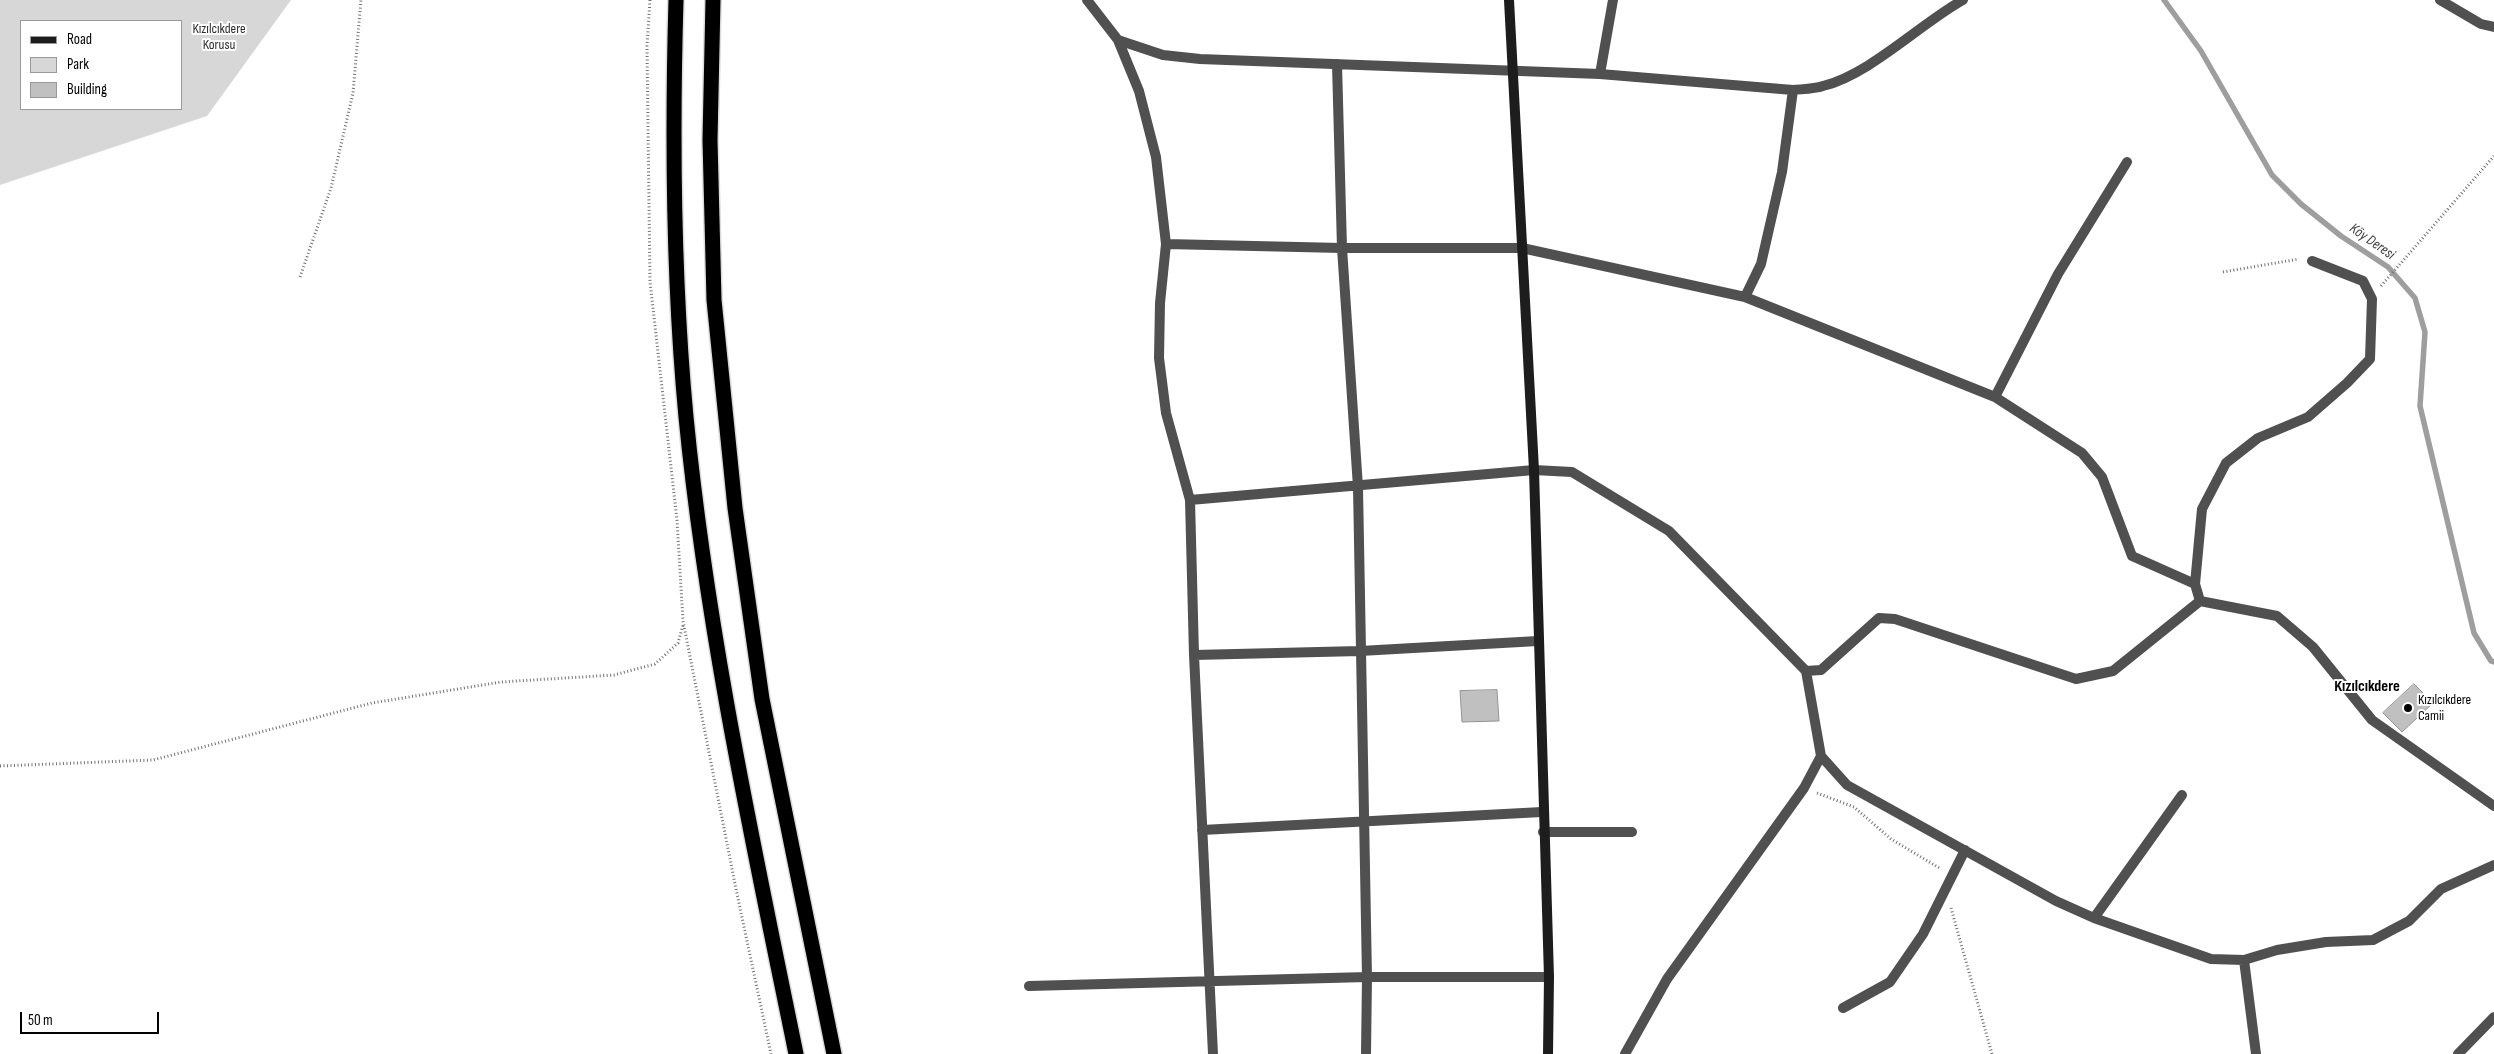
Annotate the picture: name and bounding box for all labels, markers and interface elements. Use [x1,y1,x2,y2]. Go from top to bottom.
legend [20,20,182,110]
park label: Kızılcıkdere Korusu [192,21,246,54]
text: Road [67,30,92,49]
text: Park [67,55,89,74]
text: Building [67,80,107,99]
water label: Köy Deresi [2346,220,2398,264]
district label: Kızılcıkdere [2334,677,2400,697]
place label: Kızılcıkdere Camii [2418,692,2471,724]
marker: Kızılcıkdere Camii [2402,702,2414,714]
scale bar [22,1002,161,1034]
text: 50 m [28,1011,53,1030]

